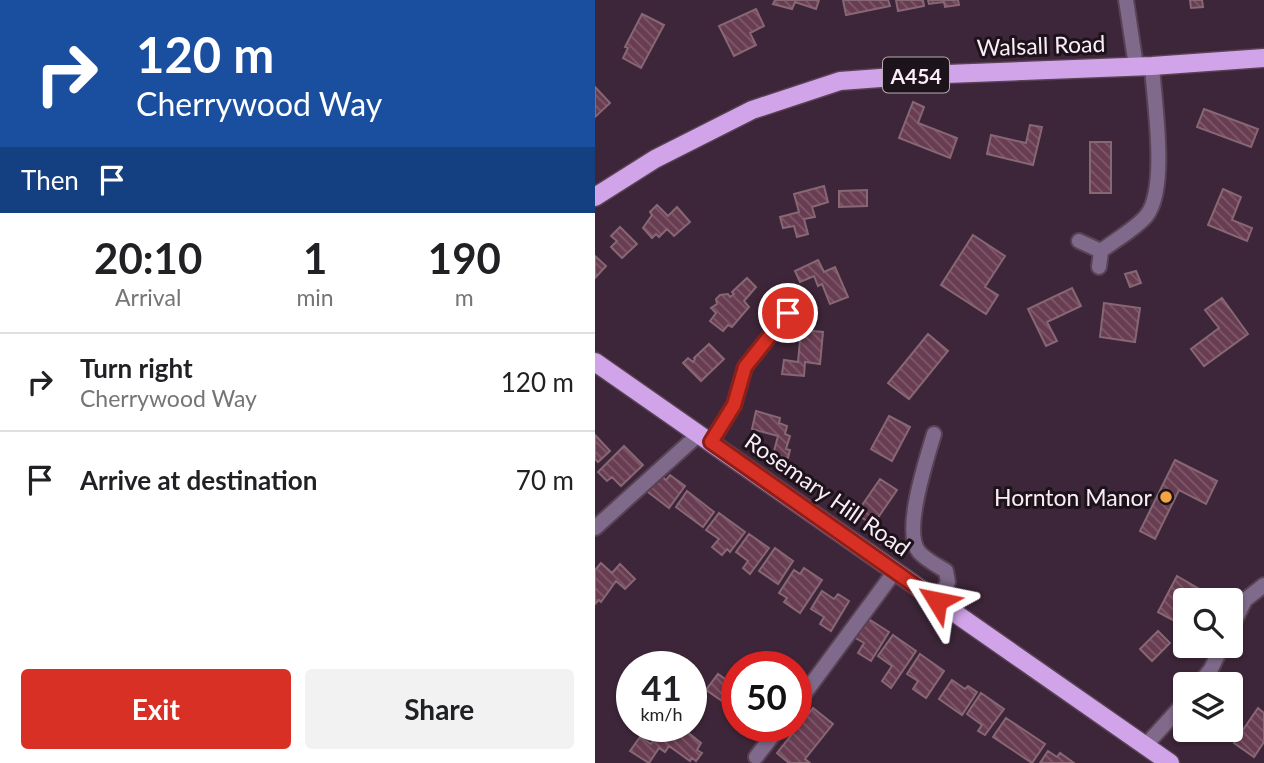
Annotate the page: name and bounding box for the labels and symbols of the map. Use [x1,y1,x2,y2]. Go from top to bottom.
street label: Walsall Road [976,29,1106,61]
road number: A454 [883,57,949,92]
pin [758,283,818,343]
street label: Rosemary Hill Road [740,427,916,561]
place label: Hornton Manor [994,483,1153,511]
marker: Hornton Manor [1158,489,1174,505]
position arrow [900,564,974,638]
speed limit sign: 50 [721,651,812,742]

